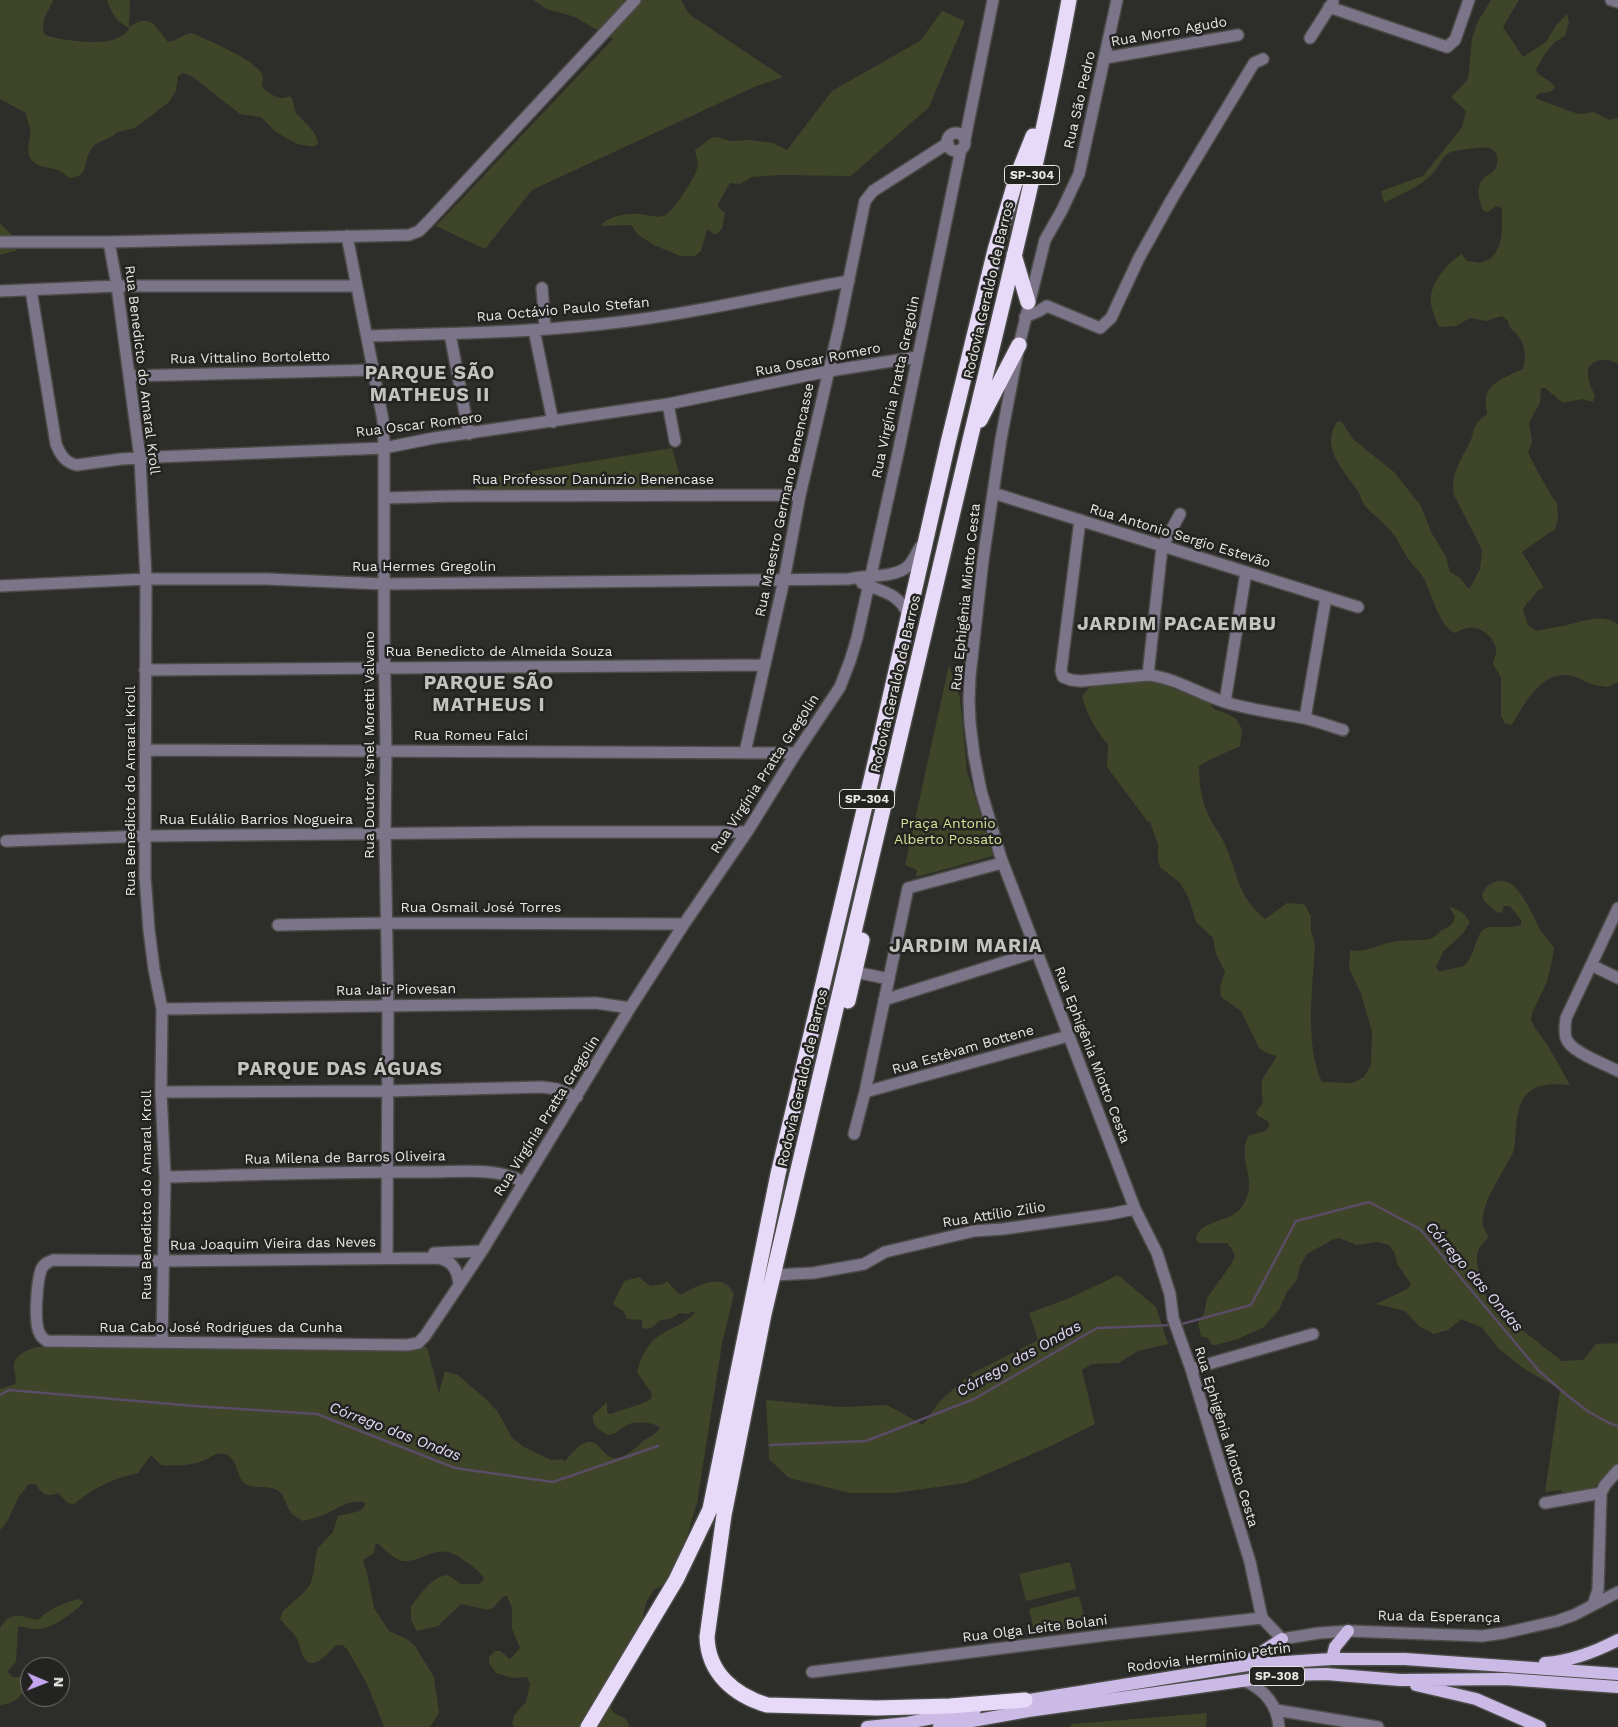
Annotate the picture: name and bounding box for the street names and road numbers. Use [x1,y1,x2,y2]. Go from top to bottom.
street label: Rua Morro Agudo [1110,14,1228,50]
street label: Rua São Pedro [1061,50,1099,150]
road number: SP-304 [1004,166,1060,184]
street label: Rodovia Geraldo de Barros [960,199,1018,381]
street label: Rua Benedicto do Amaral Kroll [121,265,163,475]
street label: Rua Octávio Paulo Stefan [476,294,650,326]
street label: Rua Virgínia Pratta Gregolin [868,294,924,480]
street label: Rua Oscar Romero [754,340,882,380]
street label: Rua Vittalino Bortoletto [170,348,330,368]
street label: Rua Maestro Germano Benencasse [752,382,818,618]
street label: Rua Oscar Romero [355,409,483,441]
street label: Rua Professor Danúnzio Benencase [472,472,714,488]
street label: Rua Antonio Sergio Estevão [1087,500,1273,572]
street label: Rua Ephigênia Miotto Cesta [948,503,984,691]
street label: Rua Hermes Gregolin [352,559,496,575]
street label: Rodovia Geraldo de Barros [867,593,925,775]
street label: Rua Doutor Ysnel Moretti Valvano [362,631,378,859]
street label: Rua Benedicto de Almeida Souza [385,644,613,660]
street label: Rua Benedicto do Amaral Kroll [123,686,139,896]
street label: Rua Virgínia Pratta Gregolin [707,691,823,857]
street label: Rua Romeu Falci [414,728,528,744]
road number: SP-304 [840,790,894,809]
street label: Rua Eulálio Barrios Nogueira [159,812,353,828]
street label: Rua Osmail José Torres [401,900,561,916]
street label: Rua Ephigênia Miotto Cesta [1050,964,1134,1146]
street label: Rua Jair Piovesan [336,981,456,999]
street label: Rodovia Geraldo de Barros [774,987,832,1169]
street label: Rua Estêvam Bottene [890,1022,1036,1078]
street label: Rua Virgínia Pratta Gregolin [490,1033,604,1199]
street label: Rua Benedicto do Amaral Kroll [139,1090,155,1300]
street label: Rua Milena de Barros Oliveira [244,1148,446,1168]
street label: Rua Attílio Zilio [941,1199,1047,1231]
street label: Rua Joaquim Vieira das Neves [170,1234,376,1254]
street label: Rua Cabo José Rodrigues da Cunha [99,1320,343,1336]
street label: Rua Ephigênia Miotto Cesta [1190,1345,1262,1529]
street label: Rua da Esperança [1377,1608,1501,1626]
street label: Rua Olga Leite Bolani [961,1612,1109,1646]
street label: Rodovia Hermínio Petrin [1126,1640,1292,1676]
road number: SP-308 [1250,1666,1304,1685]

